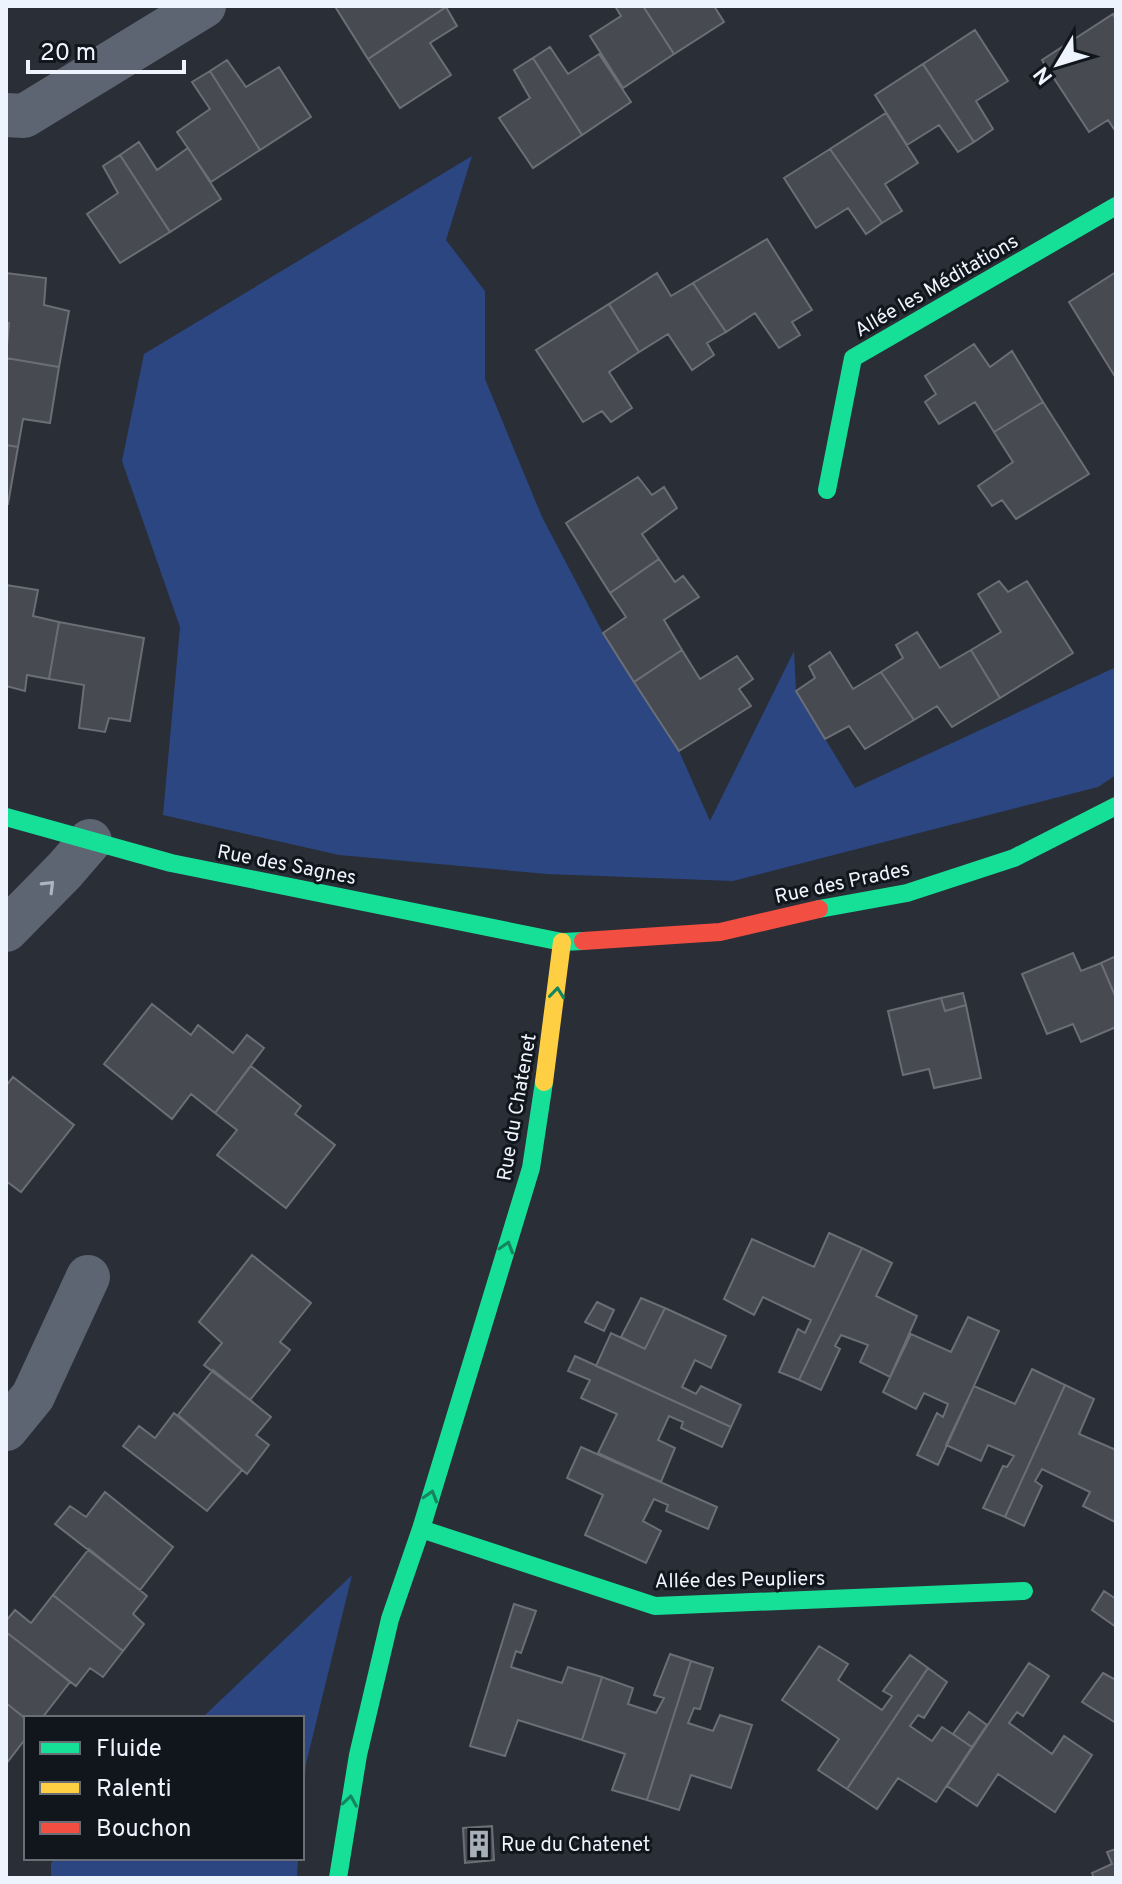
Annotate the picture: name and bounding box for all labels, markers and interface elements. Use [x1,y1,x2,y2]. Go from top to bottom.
scale bar [28,24,184,74]
north arrow [1018,24,1098,104]
text: 20 m [40,39,96,69]
text: N [1029,60,1060,89]
street label: Allée les Méditations [850,229,1024,344]
street label: Rue des Sagnes [215,840,358,892]
street label: Rue des Prades [772,857,912,911]
one-way arrow [40,881,54,896]
one-way arrow [548,986,565,999]
street label: Rue du Chatenet [492,1032,544,1183]
one-way arrow [498,1241,514,1255]
one-way arrow [422,1490,438,1503]
street label: Allée des Peupliers [655,1567,826,1595]
legend [24,1716,304,1860]
text: Fluide [96,1735,162,1765]
text: Ralenti [96,1775,172,1805]
one-way arrow [341,1794,358,1808]
text: Bouchon [96,1815,191,1845]
building icon: Rue du Chatenet [464,1829,494,1859]
place label: Rue du Chatenet [501,1833,650,1859]

